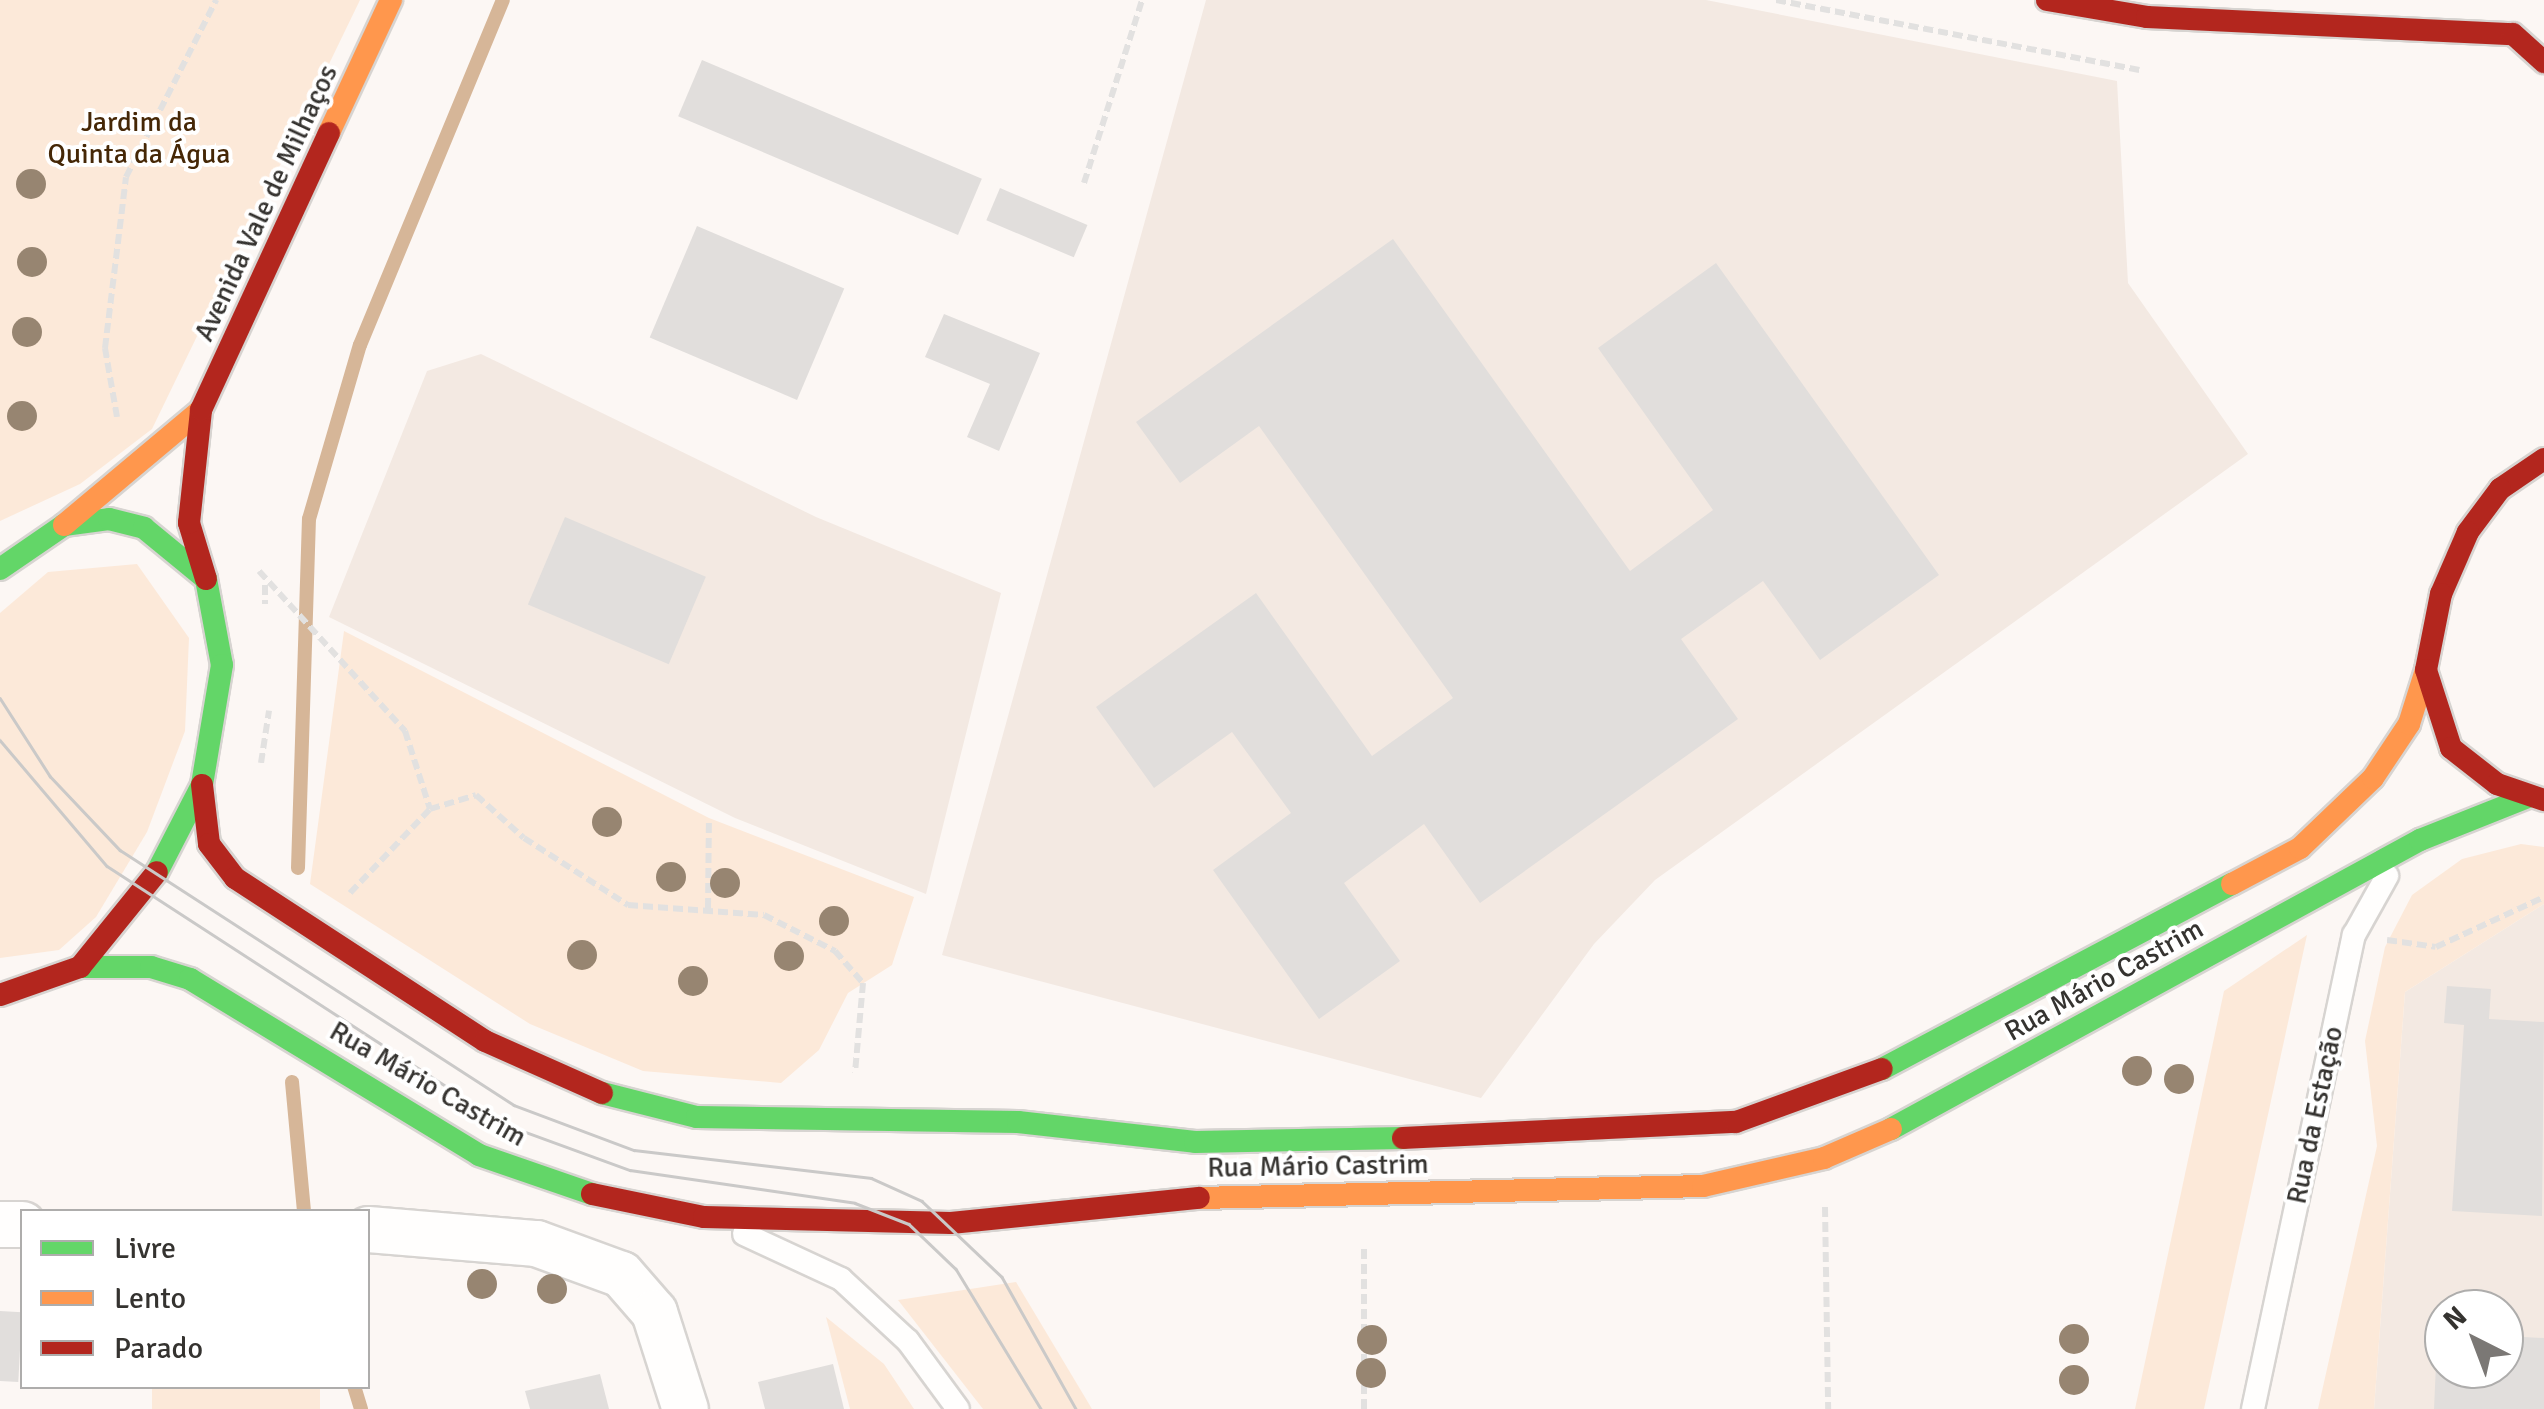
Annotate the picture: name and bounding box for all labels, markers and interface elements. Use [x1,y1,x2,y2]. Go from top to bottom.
street label: Avenida Vale de Milhaços [187,59,345,347]
park label: Jardim da Quinta da Água [48,105,230,171]
street label: Rua Mário Castrim [1999,912,2209,1048]
street label: Rua Mário Castrim [324,1014,532,1154]
street label: Rua da Estação [2280,1023,2350,1207]
street label: Rua Mário Castrim [1207,1147,1429,1185]
legend [20,1209,370,1389]
text: Livre [114,1230,176,1267]
text: Lento [114,1280,186,1317]
north arrow [2424,1289,2524,1389]
text: N [2437,1299,2474,1337]
text: Parado [114,1330,203,1367]

